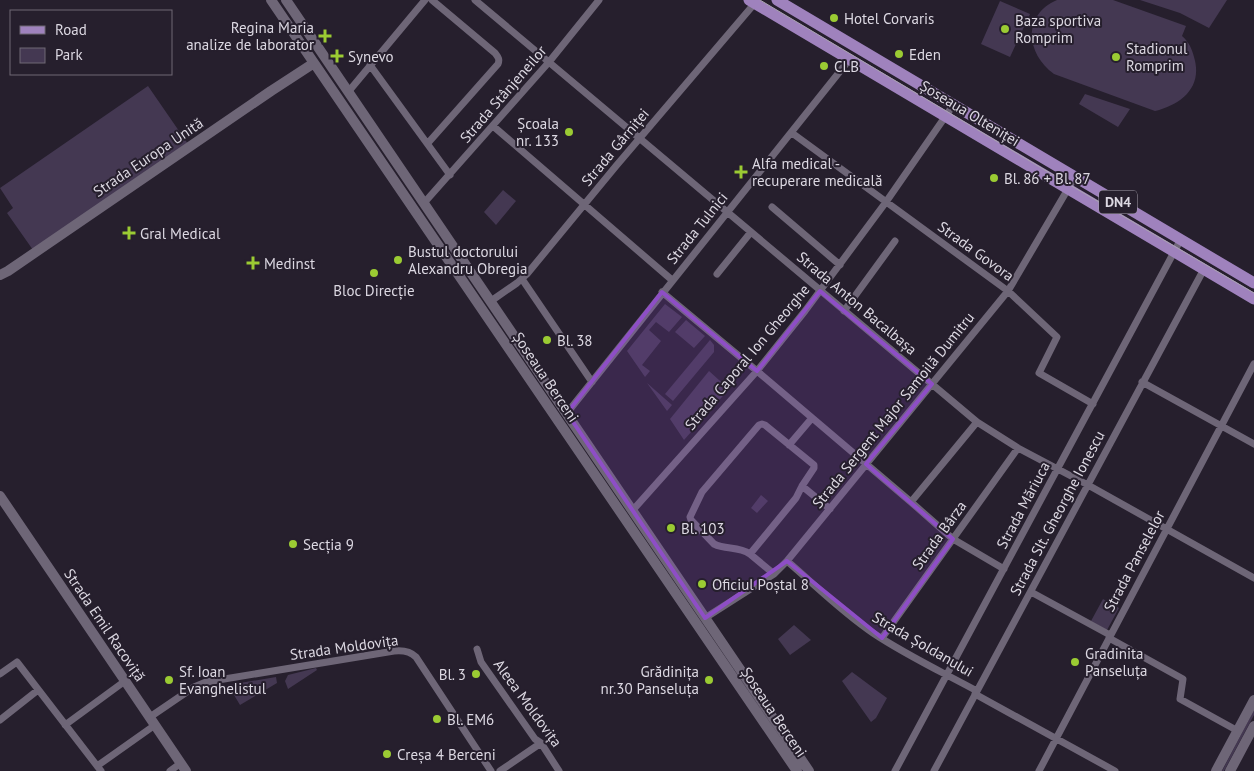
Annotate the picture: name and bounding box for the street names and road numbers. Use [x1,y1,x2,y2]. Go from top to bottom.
street label: Strada Stânjeneilor [456,41,550,147]
street label: Șoseaua Olteniței [917,76,1023,150]
street label: Strada Gârniței [577,104,653,190]
street label: Strada Europa Unită [89,113,207,201]
street label: Strada Tulnici [662,188,732,268]
road number: DN4 [1099,190,1137,213]
street label: Strada Govora [934,217,1018,285]
street label: Strada Anton Bacalbașa [793,247,921,359]
street label: Strada Caporal Ion Gheorghe [680,280,814,434]
street label: Strada Sergent Major Samoilă Dumitru [808,308,978,512]
street label: Șoseaua Berceni [509,328,583,426]
street label: Strada Slt. Gheorghe Ionescu [1005,427,1109,599]
street label: Strada Măriuca [992,458,1054,552]
street label: Strada Bârza [908,497,970,573]
street label: Strada Panselelor [1099,507,1169,615]
street label: Strada Emil Racoviță [60,565,150,685]
street label: Strada Șoldanului [869,607,977,681]
street label: Strada Moldovița [289,630,399,664]
street label: Aleea Moldovița [490,655,566,751]
street label: Șoseaua Berceni [737,663,811,761]

